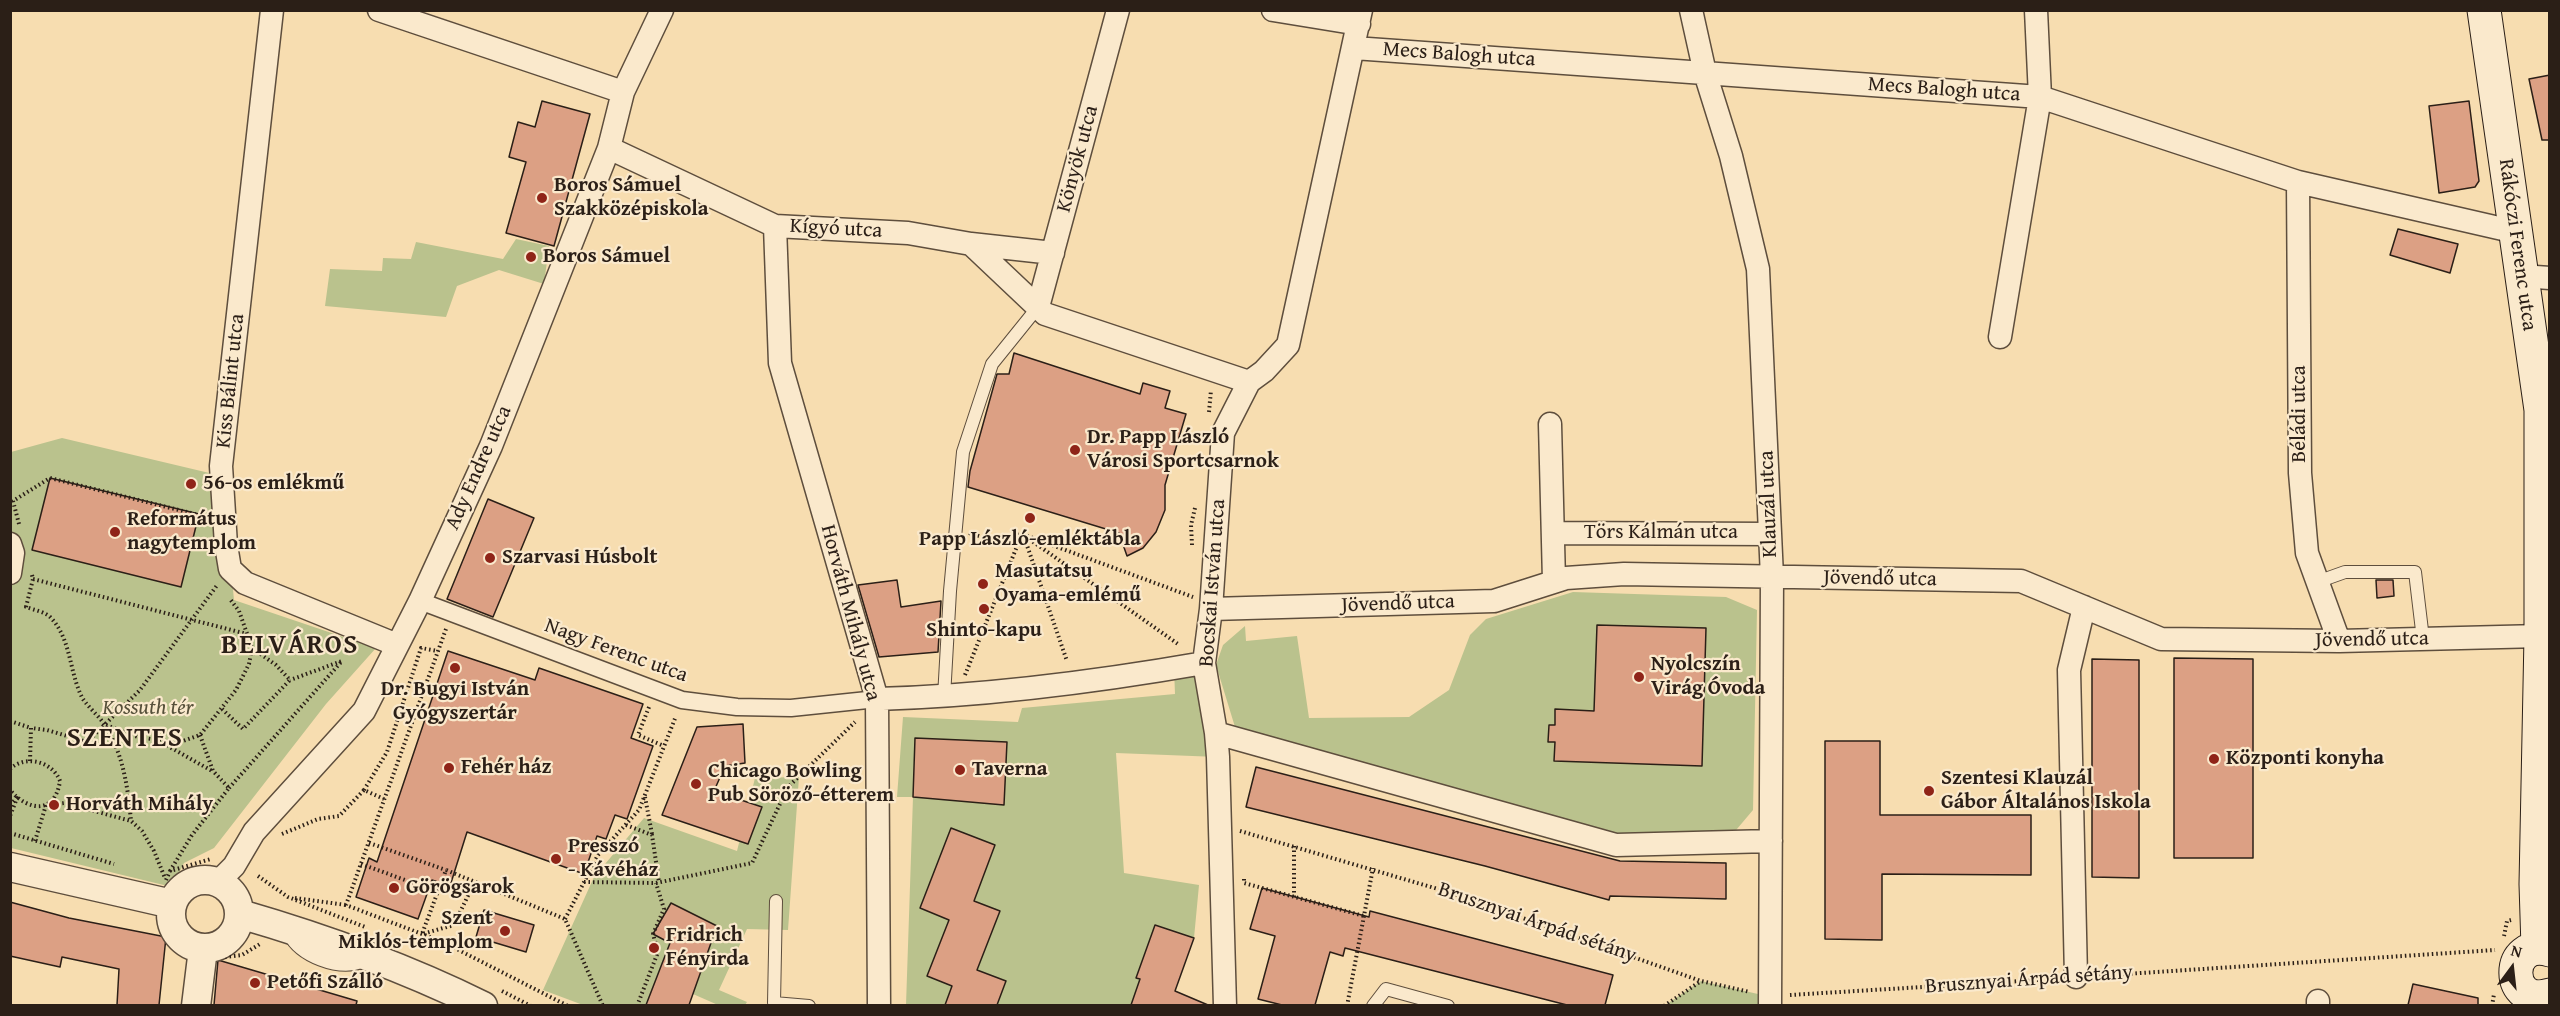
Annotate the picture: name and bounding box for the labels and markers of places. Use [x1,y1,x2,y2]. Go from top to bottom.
place label: Boros Sámuel Szakközépiskola [554,173,709,223]
marker: Boros Sámuel Szakközépiskola [535,191,549,205]
place label: Boros Sámuel [543,244,670,270]
marker: Boros Sámuel [524,250,538,264]
place label: Dr. Papp László Városi Sportcsarnok [1087,425,1279,475]
marker: Dr. Papp László Városi Sportcsarnok [1068,443,1082,457]
place label: 56-os emlékmű [203,471,344,497]
marker: 56-os emlékmű [184,477,198,491]
place label: Református nagytemplom [127,507,256,557]
marker: Papp László-emléktábla [1023,511,1037,525]
marker: Református nagytemplom [108,525,122,539]
place label: Papp László-emléktábla [919,527,1141,553]
place label: Szarvasi Húsbolt [502,545,657,571]
marker: Szarvasi Húsbolt [483,551,497,565]
place label: Masutatsu Oyama-emlémű [995,559,1141,609]
marker: Masutatsu Oyama-emlémű [976,577,990,591]
marker: Shinto-kapu [977,602,991,616]
place label: Shinto-kapu [926,618,1042,644]
place label: Nyolcszín Virág Óvoda [1651,652,1765,702]
marker: Dr. Bugyi István Gyógyszertár [448,661,462,675]
marker: Nyolcszín Virág Óvoda [1632,670,1646,684]
place label: Dr. Bugyi István Gyógyszertár [381,677,529,727]
place label: Központi konyha [2226,746,2384,772]
marker: Központi konyha [2207,752,2221,766]
place label: Fehér ház [461,755,552,781]
place label: Taverna [972,757,1047,783]
place label: Chicago Bowling Pub Söröző-étterem [708,759,894,809]
marker: Fehér ház [442,761,456,775]
marker: Taverna [953,763,967,777]
place label: Szentesi Klauzál Gábor Általános Iskola [1941,766,2151,816]
marker: Chicago Bowling Pub Söröző-étterem [689,777,703,791]
marker: Szentesi Klauzál Gábor Általános Iskola [1922,784,1936,798]
place label: Horváth Mihály [66,792,213,818]
marker: Horváth Mihály [47,798,61,812]
place label: Presszó - Kávéház [568,834,659,884]
marker: Presszó - Kávéház [549,852,563,866]
place label: Görögsarok [406,875,514,901]
marker: Görögsarok [387,881,401,895]
place label: Szent Miklós-templom [338,906,493,956]
place label: Fridrich Fényirda [666,923,749,973]
marker: Szent Miklós-templom [498,924,512,938]
marker: Fridrich Fényirda [647,941,661,955]
place label: Petőfi Szálló [267,970,383,996]
marker: Petőfi Szálló [248,976,262,990]

